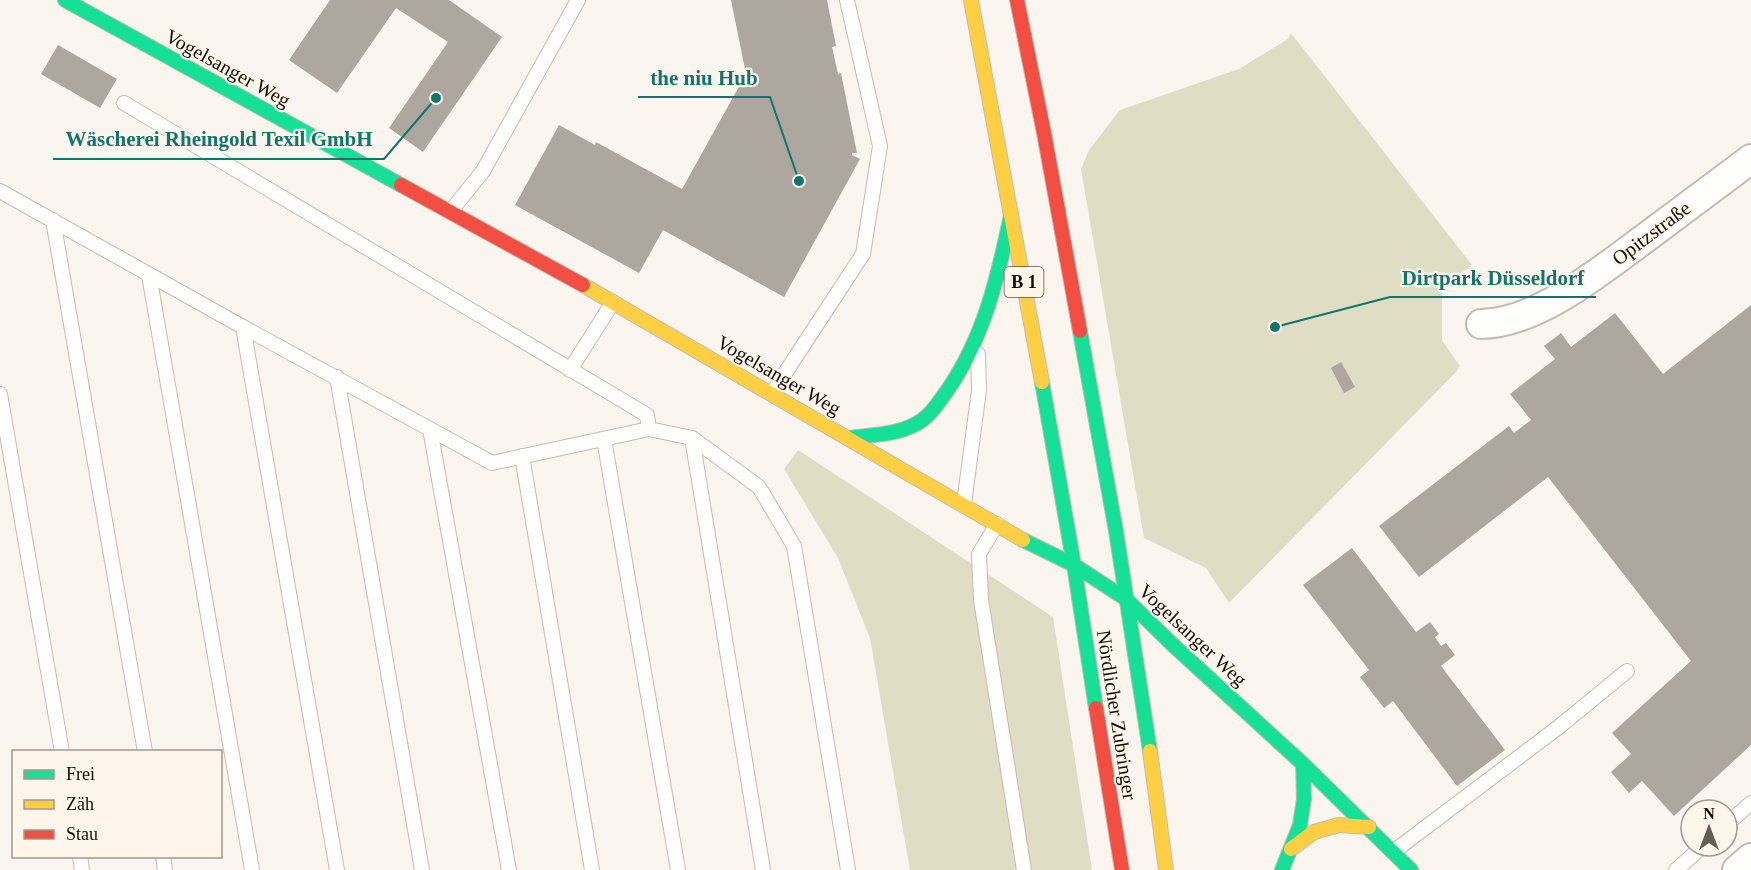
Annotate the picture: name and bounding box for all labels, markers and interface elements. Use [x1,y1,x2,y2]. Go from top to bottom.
street label: Vogelsanger Weg [161,25,294,112]
callout: the niu Hub [638,58,770,97]
text: the niu Hub [650,66,758,90]
callout: Wäscherei Rheingold Texil GmbH [53,120,384,159]
text: Wäscherei Rheingold Texil GmbH [65,127,373,151]
street label: Opitzstraße [1608,196,1695,270]
callout: Dirtpark Düsseldorf [1390,258,1596,297]
text: Dirtpark Düsseldorf [1402,266,1585,290]
road number: B 1 [1004,267,1044,297]
street label: Vogelsanger Weg [713,331,845,420]
street label: Vogelsanger Weg [1134,579,1251,691]
street label: Nördlicher Zubringer [1092,629,1141,802]
legend [12,750,222,858]
text: Frei [66,764,95,784]
text: Zäh [66,794,94,814]
north arrow [1679,798,1739,858]
text: N [1703,805,1715,822]
text: Stau [66,824,98,844]

